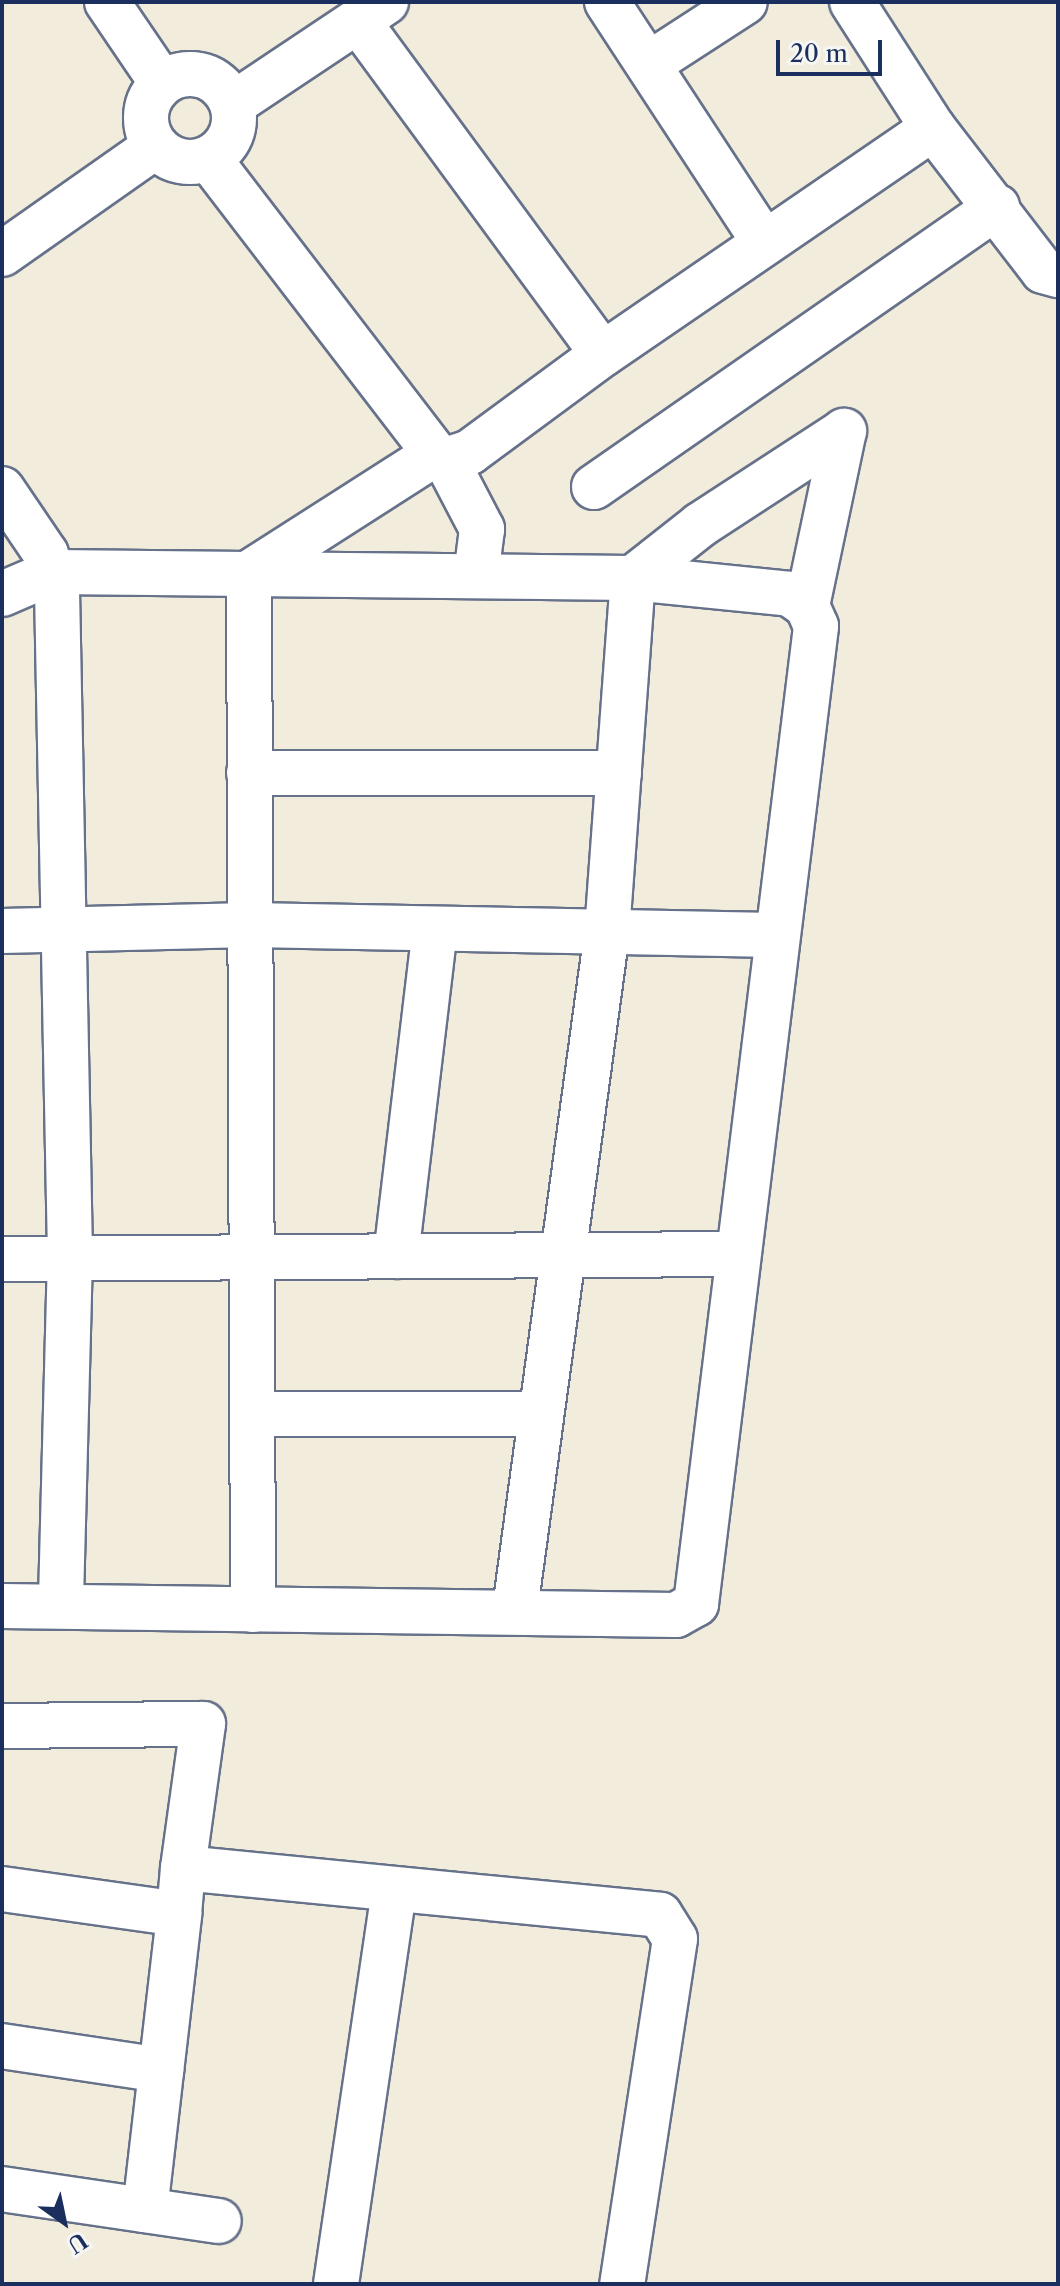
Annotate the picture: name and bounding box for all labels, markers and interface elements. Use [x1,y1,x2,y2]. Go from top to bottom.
scale bar [780,24,886,74]
text: 20 m [790,39,848,68]
north arrow [24,2182,104,2262]
text: U [62,2226,92,2259]

